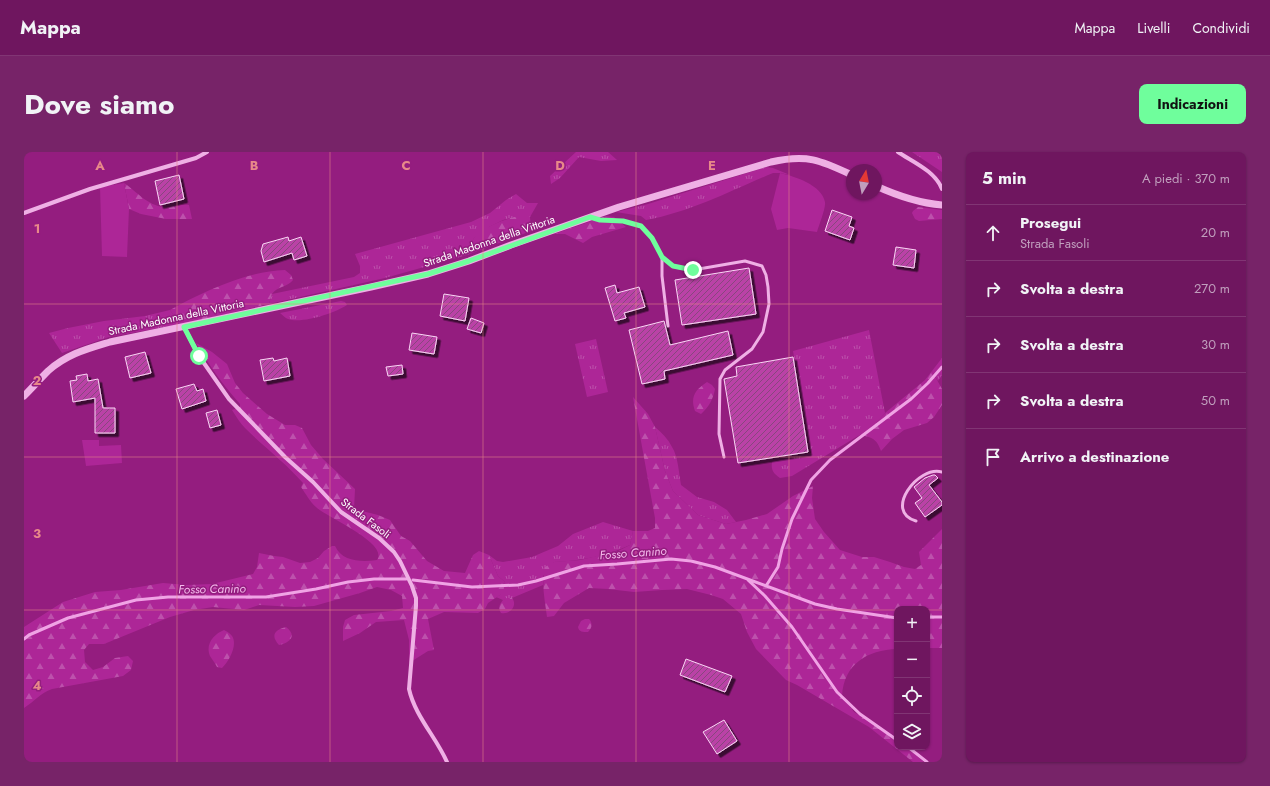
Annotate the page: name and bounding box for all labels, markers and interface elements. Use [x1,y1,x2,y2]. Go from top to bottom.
text: Mappa [20,14,81,41]
text: Mappa [1074,18,1115,38]
text: Livelli [1137,18,1170,38]
text: Condividi [1192,18,1250,38]
text: Dove siamo [24,84,174,125]
button: Indicazioni [1139,84,1246,124]
text: A [94,156,105,175]
text: B [250,156,259,175]
text: C [401,156,411,175]
text: D [555,156,565,175]
text: E [708,156,716,175]
north arrow [846,164,882,200]
text: 5 min [982,166,1026,190]
text: A piedi · 370 m [1142,169,1230,188]
street label: Strada Madonna della Vittoria [421,211,557,271]
text: Prosegui [1020,212,1081,234]
text: 1 [34,219,40,238]
icon: ahead [982,222,1004,244]
text: 20 m [1201,223,1230,242]
text: Strada Fasoli [1020,234,1090,253]
route end [684,261,702,279]
icon: right [982,278,1004,300]
text: Svolta a destra [1020,278,1124,300]
text: 270 m [1194,279,1230,298]
street label: Strada Madonna della Vittoria [107,295,245,339]
icon: right [982,334,1004,356]
text: Svolta a destra [1020,334,1124,356]
text: 30 m [1201,335,1230,354]
route start [190,347,208,365]
text: 2 [33,371,41,390]
icon: right [982,390,1004,412]
text: Svolta a destra [1020,390,1124,412]
text: 50 m [1201,391,1230,410]
icon: arrive [982,446,1004,468]
text: Arrivo a destinazione [1020,446,1169,468]
street label: Strada Fasoli [338,494,394,542]
text: 3 [33,524,41,543]
water label: Fosso Canino [599,542,668,564]
water label: Fosso Canino [178,579,246,599]
map controls [894,606,930,750]
button: + [894,606,930,642]
button: − [894,642,930,678]
text: 4 [32,676,42,695]
button: locate [894,678,930,714]
button: layers [894,714,930,750]

